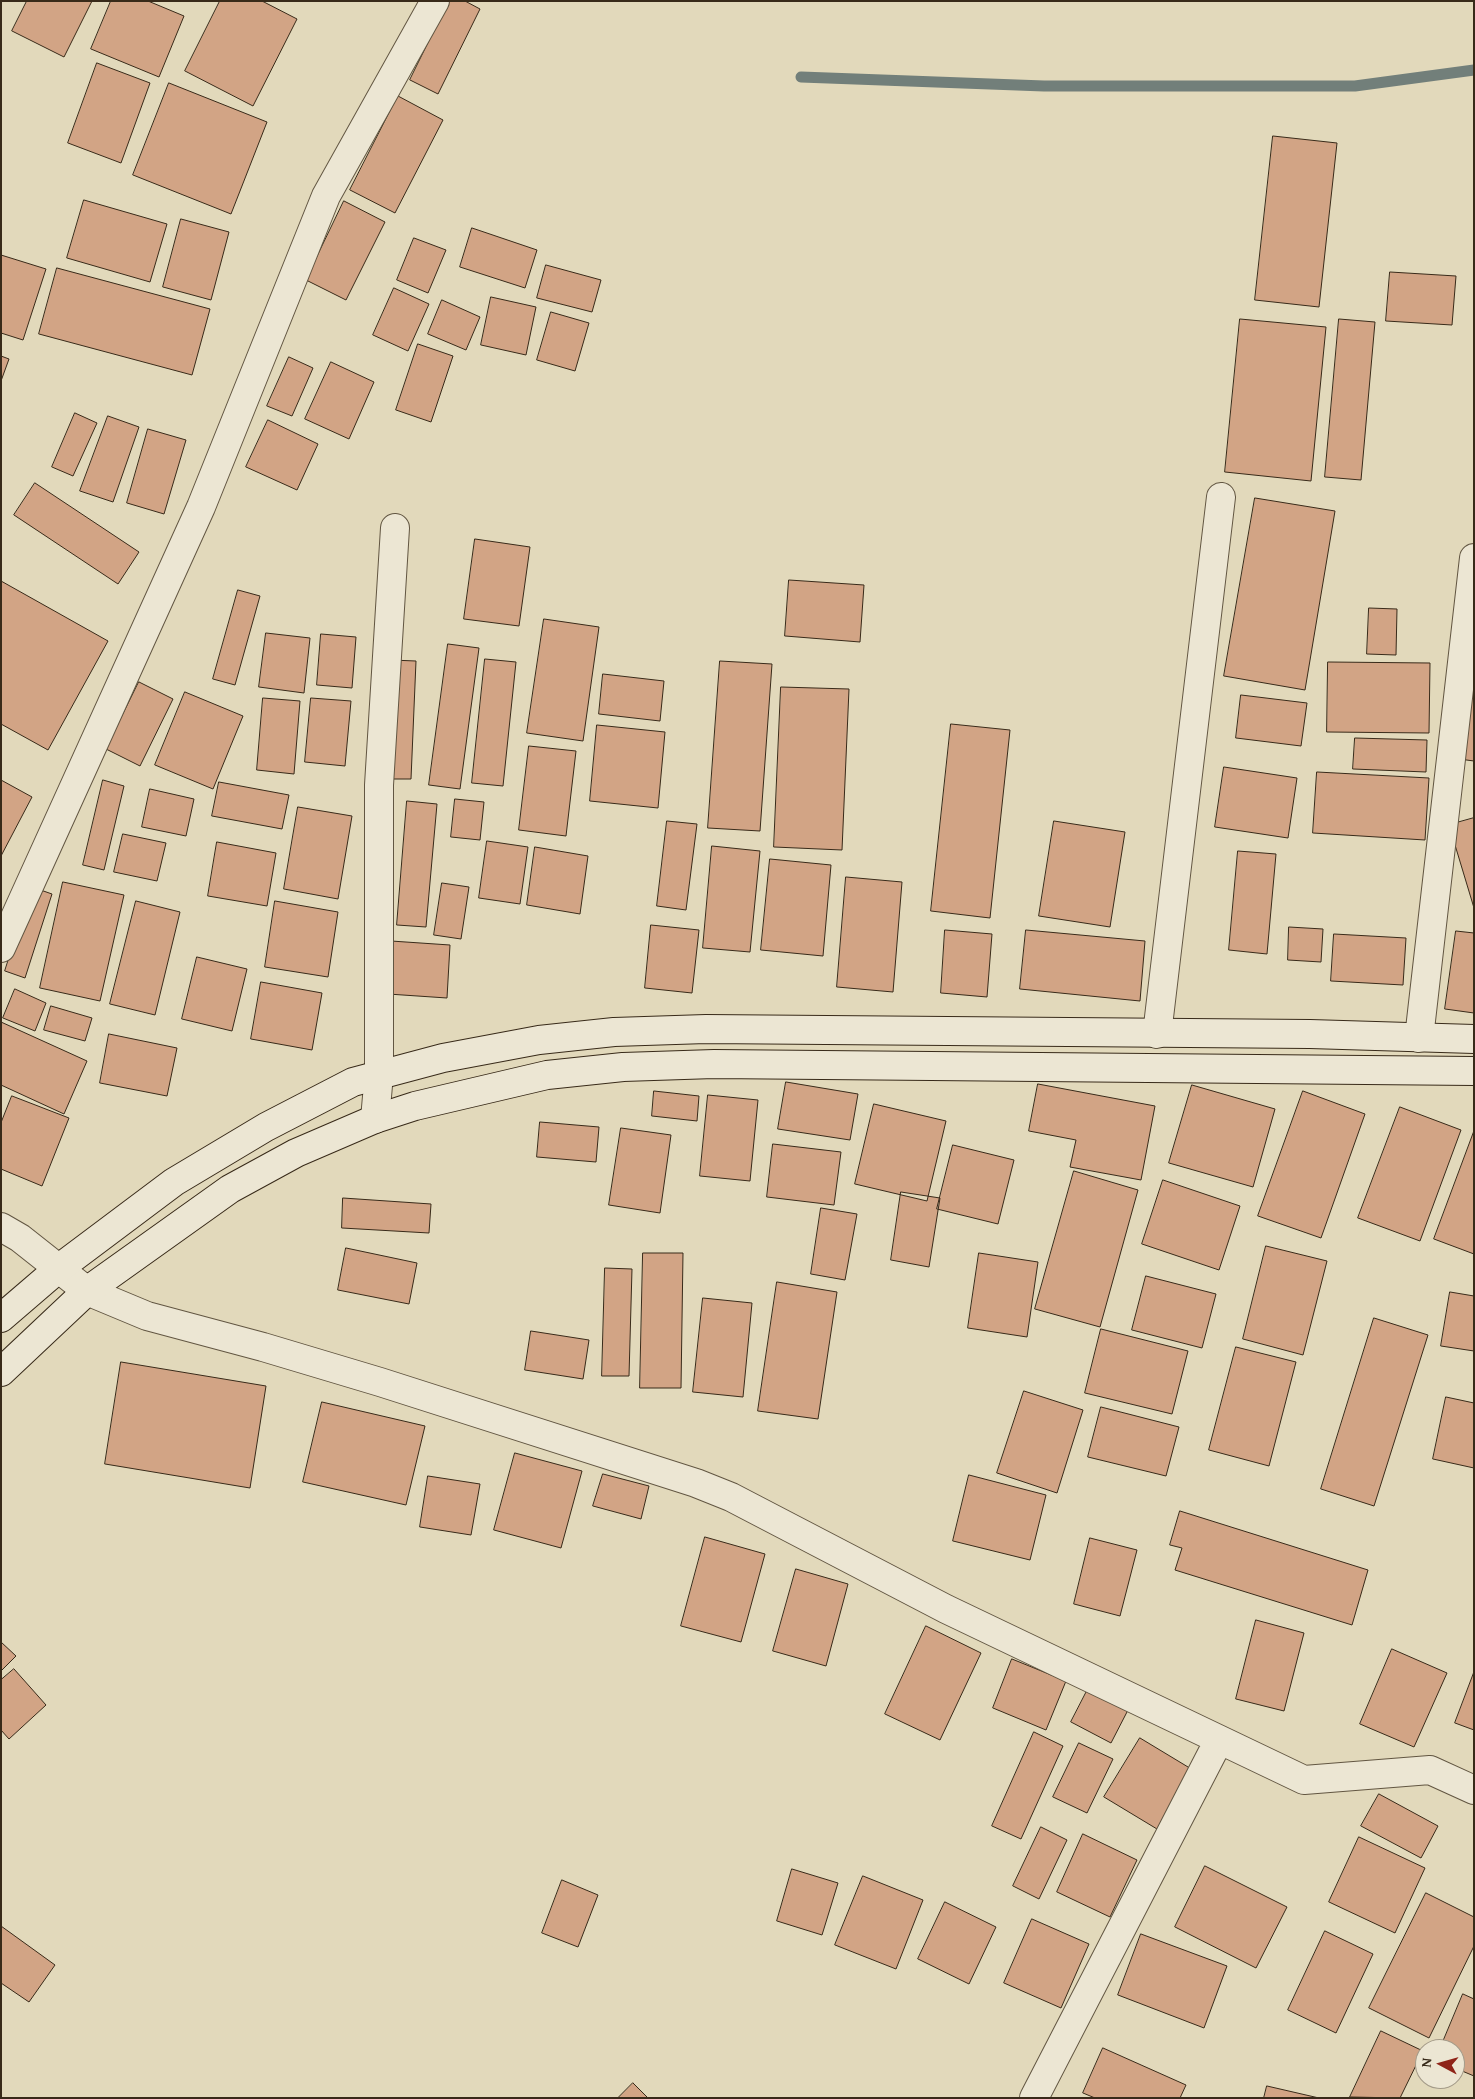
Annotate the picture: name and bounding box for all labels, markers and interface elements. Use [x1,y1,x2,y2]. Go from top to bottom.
north arrow [1415,2039,1465,2089]
text: N [1416,2057,1437,2068]

